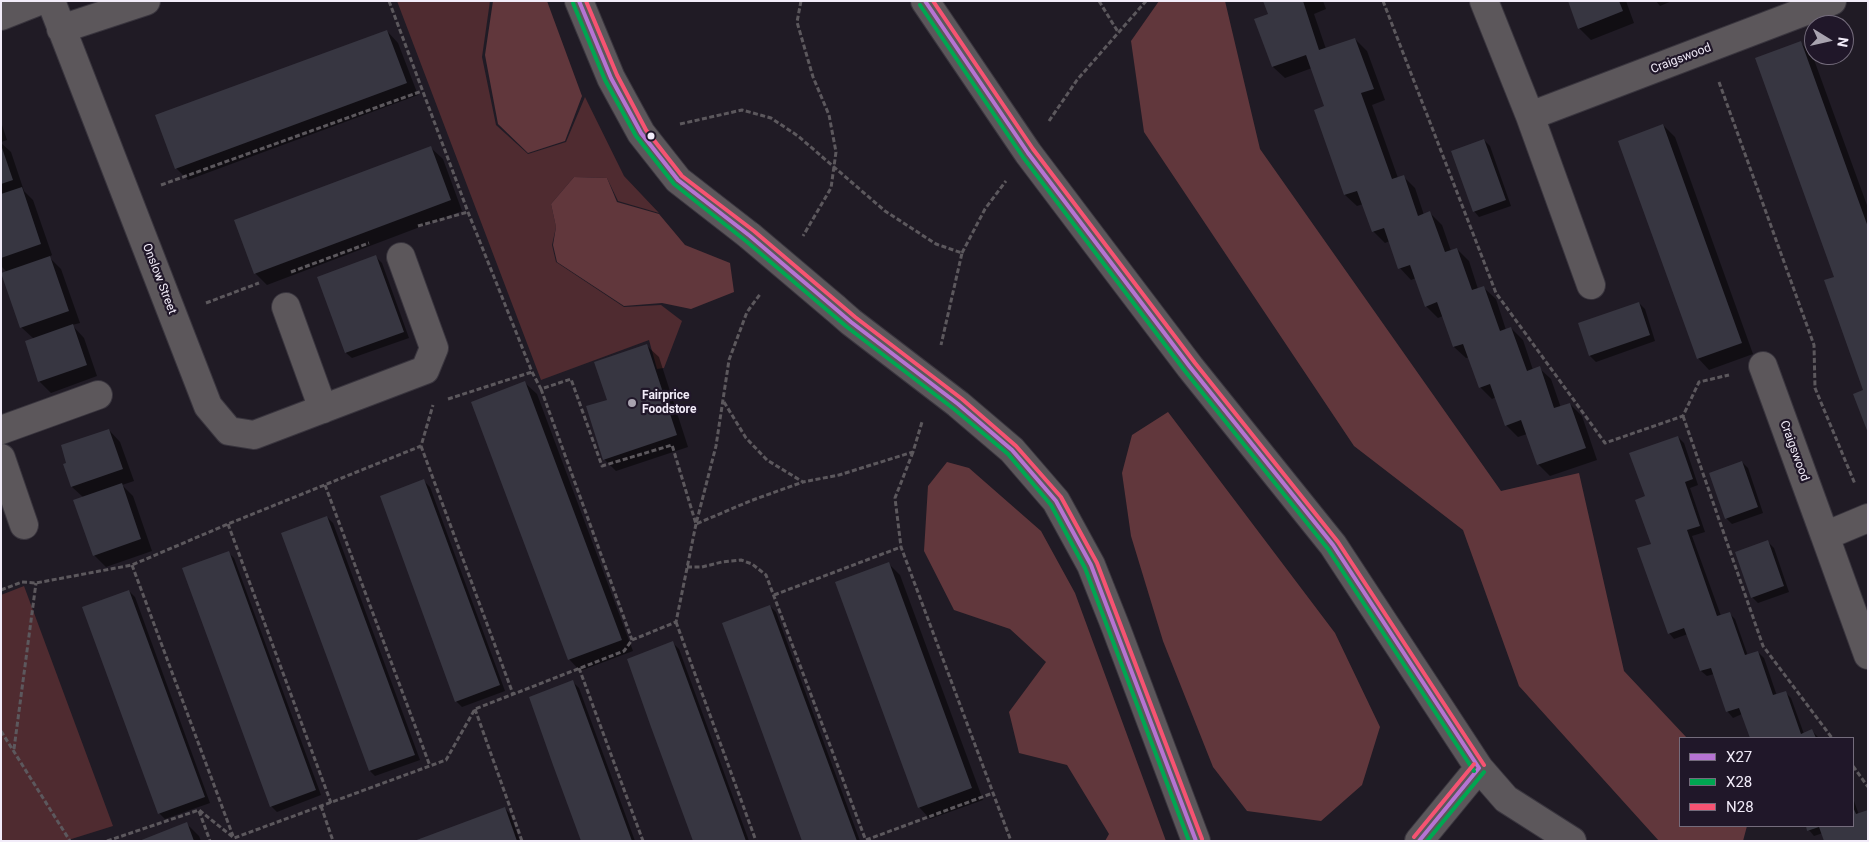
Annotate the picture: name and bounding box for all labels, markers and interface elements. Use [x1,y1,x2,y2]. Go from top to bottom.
north arrow [1804,15,1854,65]
text: N [1834,36,1852,48]
street label: Craigswood [1649,41,1713,77]
unlabelled marker [646,131,656,141]
street label: Onslow Street [139,242,179,316]
place label: Fairprice Foodstore [642,389,696,417]
marker: Fairprice Foodstore [626,397,638,409]
street label: Craigswood [1776,419,1812,483]
legend [1679,737,1854,827]
text: X27 [1726,748,1752,766]
text: X28 [1726,773,1752,791]
text: N28 [1726,798,1754,816]

